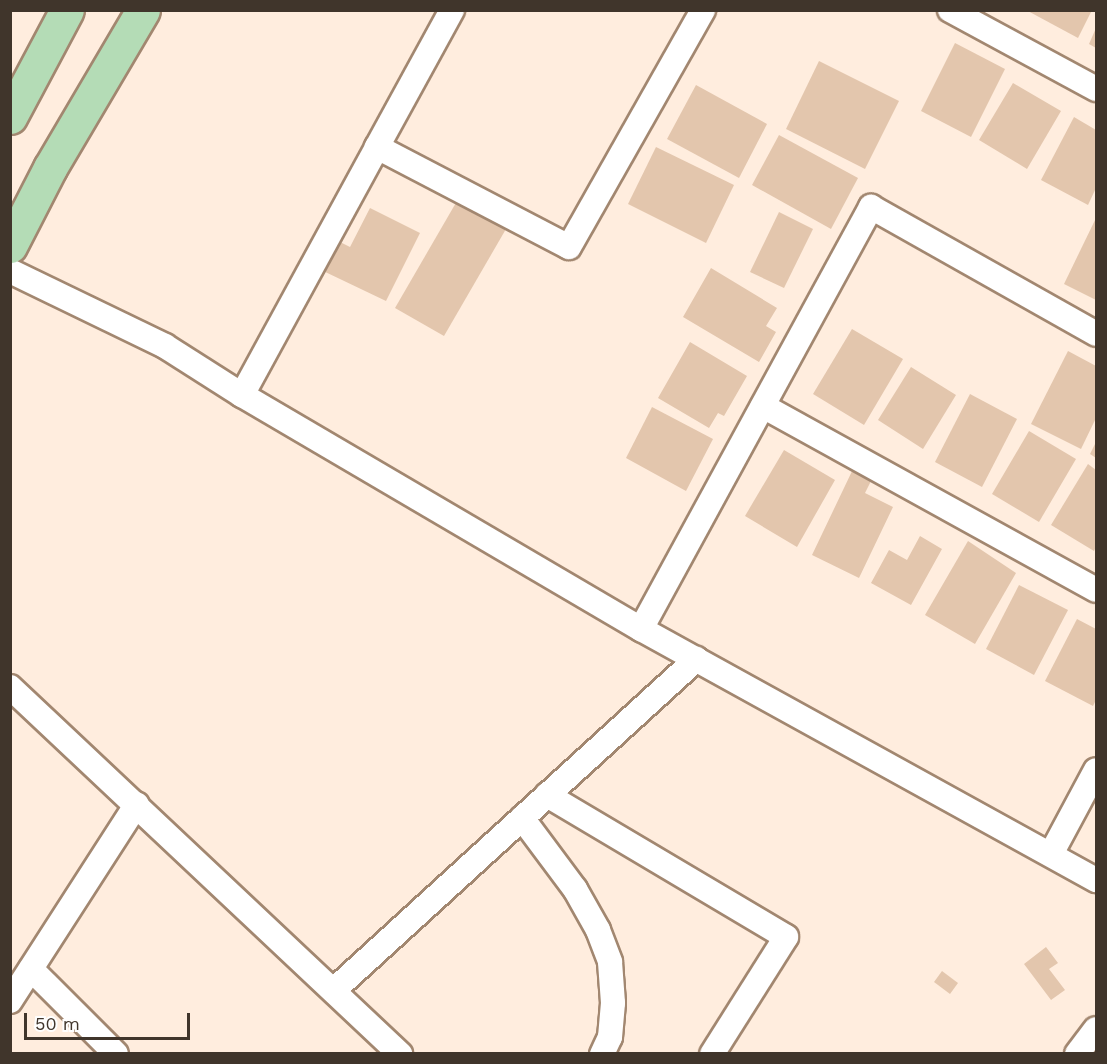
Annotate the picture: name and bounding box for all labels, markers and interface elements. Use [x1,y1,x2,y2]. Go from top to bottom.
scale bar [27,1001,194,1039]
text: 50 m [35,1013,80,1034]

